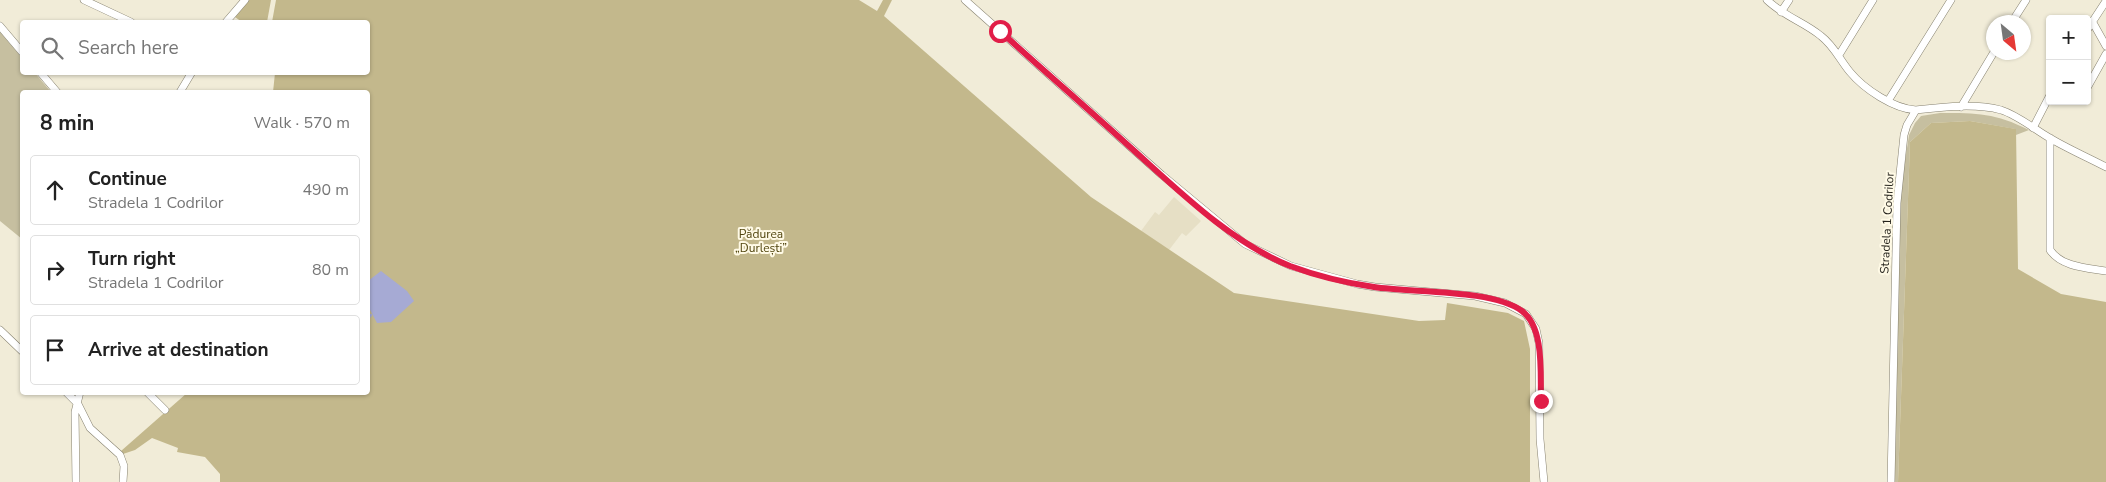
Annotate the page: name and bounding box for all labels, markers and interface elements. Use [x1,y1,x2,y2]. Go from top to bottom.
north arrow [1986,15,2031,60]
map controls [2046,15,2091,105]
button: + [2046,15,2091,60]
search box [20,20,370,75]
route start [989,20,1012,43]
icon: search [38,34,66,62]
text: Search here [78,35,179,61]
button: − [2046,60,2091,105]
text: 8 min [40,109,94,137]
text: Walk · 570 m [254,112,350,134]
text: Continue [88,166,167,192]
street label: Stradela 1 Codrilor [1876,171,1898,274]
icon: ahead [41,176,69,204]
text: 490 m [302,179,349,201]
text: Stradela 1 Codrilor [88,192,224,214]
park label: Pădurea „Durlești” [735,226,787,256]
text: Turn right [88,246,175,272]
icon: right [41,256,69,284]
text: 80 m [312,259,349,281]
text: Stradela 1 Codrilor [88,272,224,294]
icon: arrive [41,336,69,364]
text: Arrive at destination [88,337,269,363]
route end [1530,390,1553,413]

